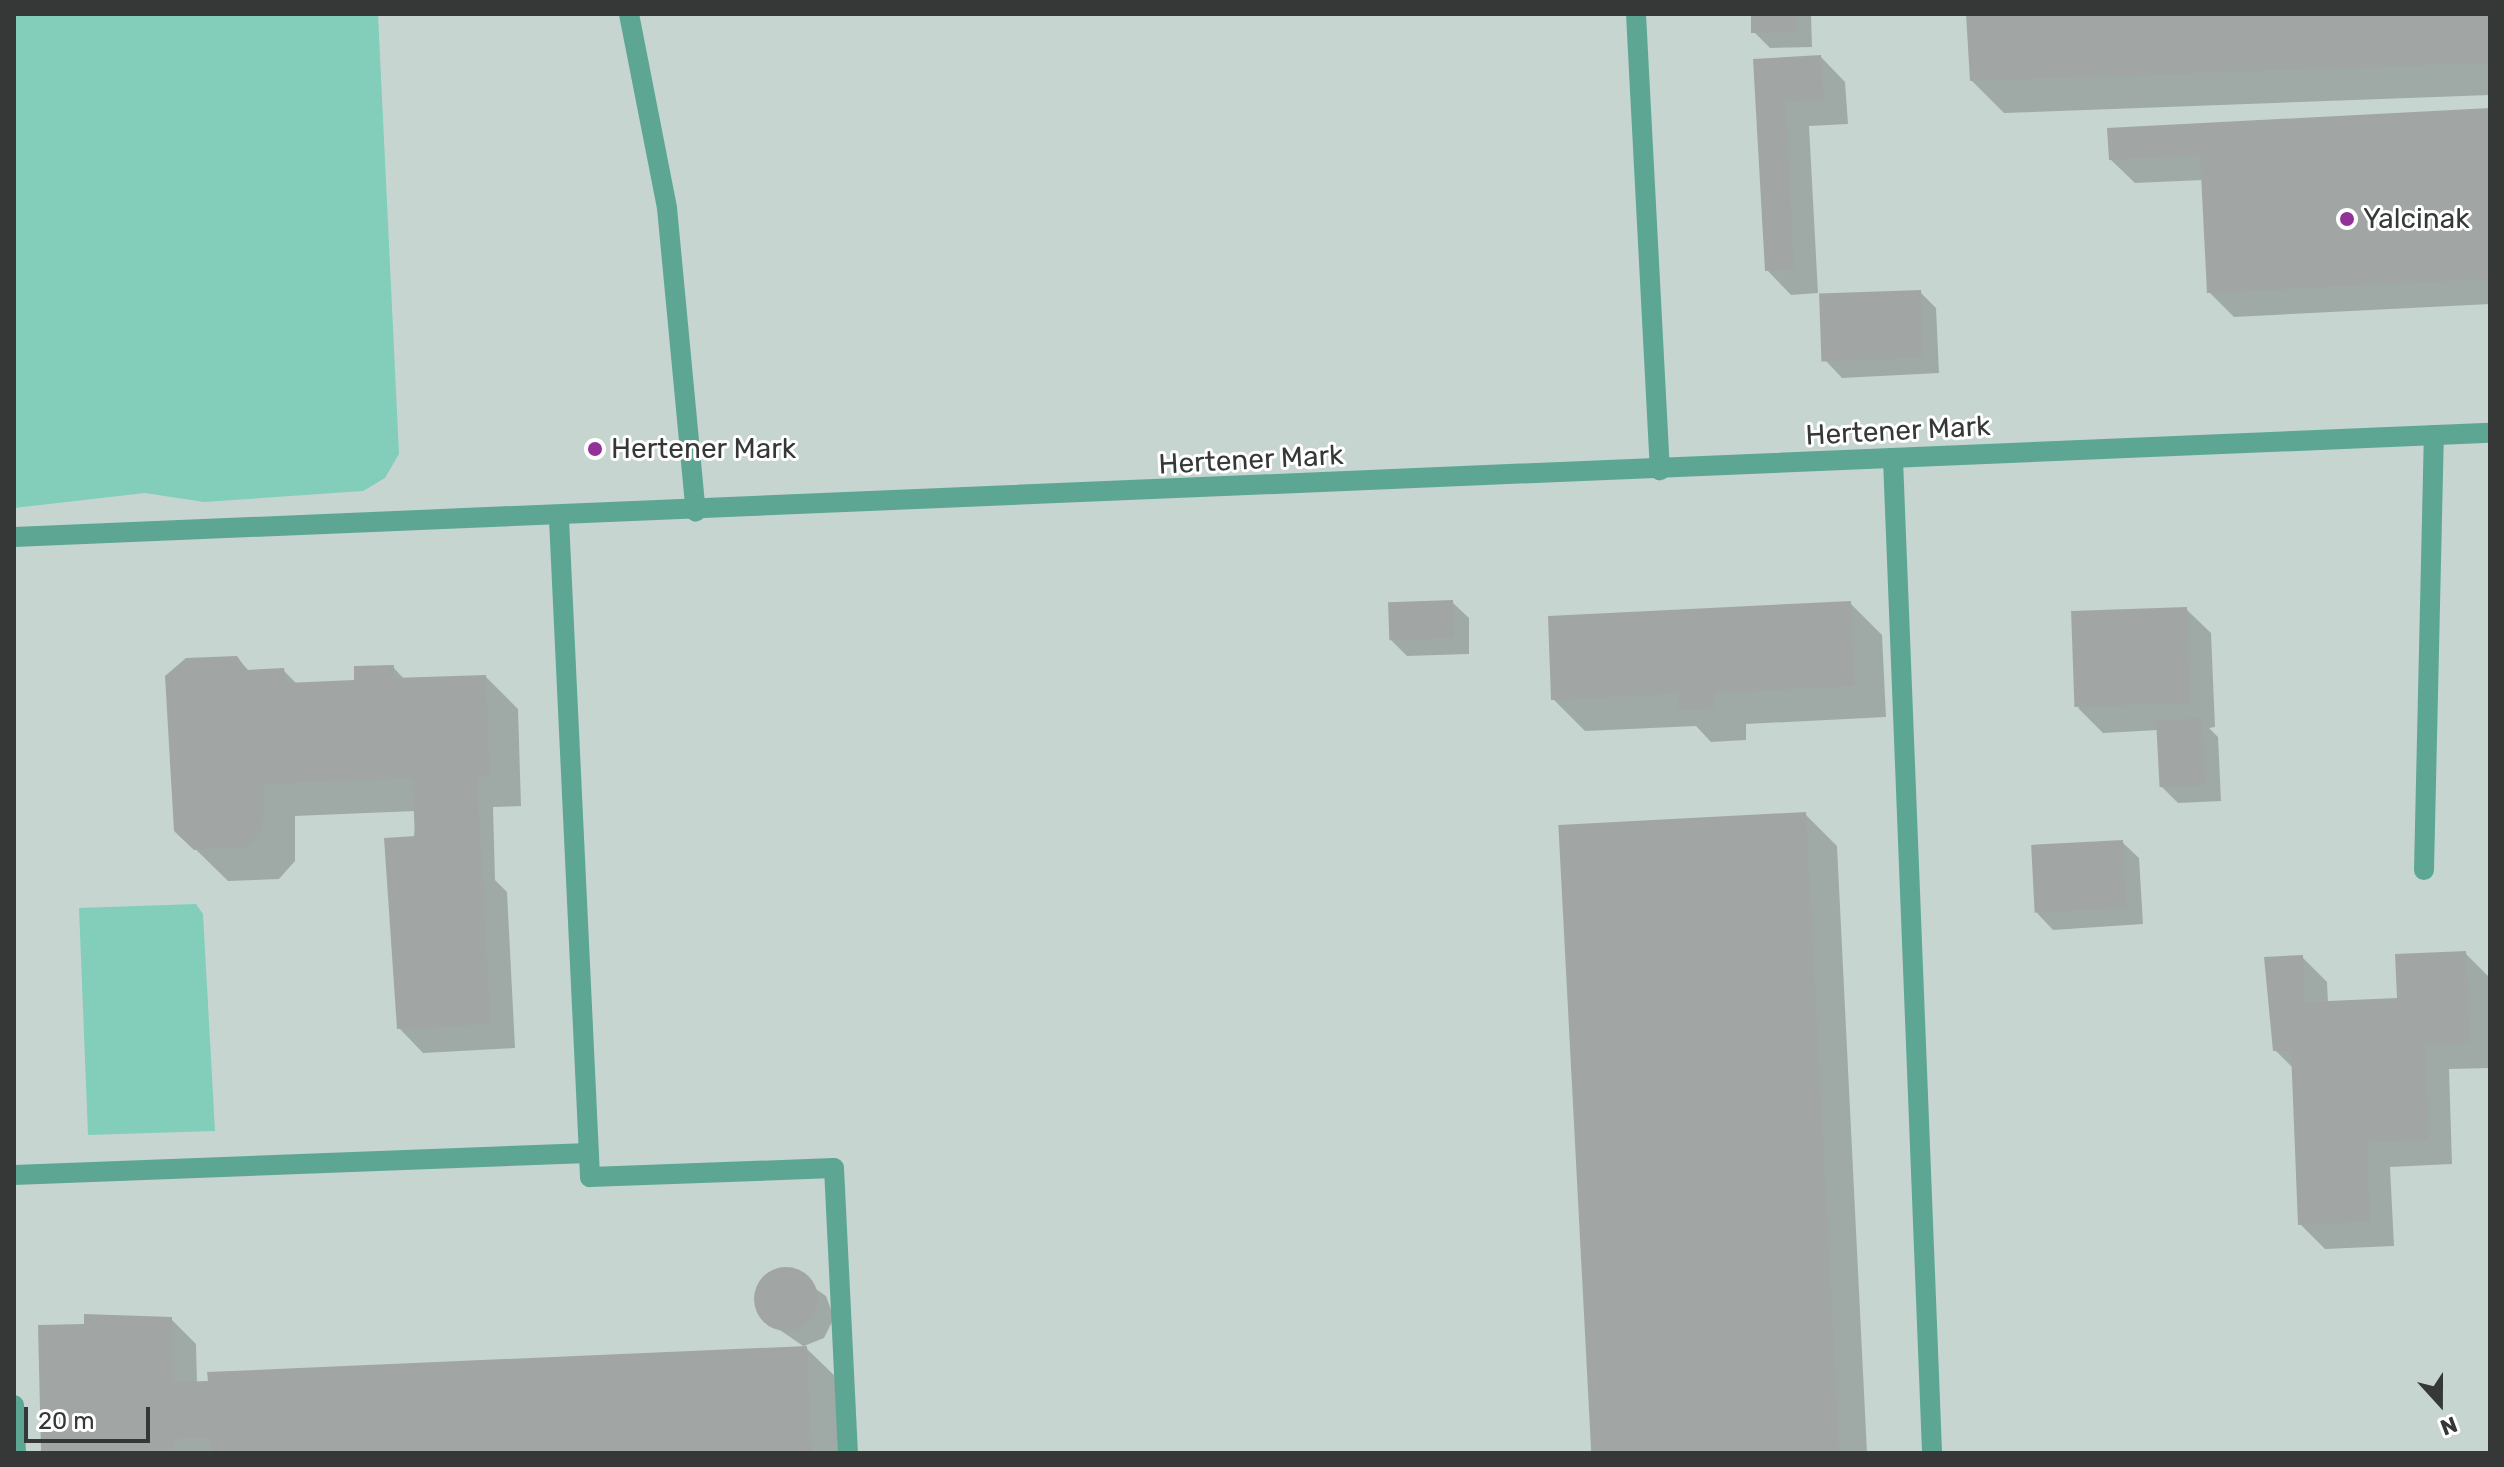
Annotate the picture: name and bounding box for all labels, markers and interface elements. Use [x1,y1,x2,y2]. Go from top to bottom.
place label: Yalcinak [2363,202,2470,236]
marker: Yalcinak [2338,210,2356,228]
street label: Hertener Mark [1804,409,1992,453]
place label: Hertener Mark [611,432,797,466]
street label: Hertener Mark [1157,438,1345,482]
marker: Hertener Mark [586,440,604,458]
north arrow [2400,1363,2480,1443]
scale bar [28,1391,154,1441]
text: 20 m [38,1407,95,1435]
text: N [2437,1410,2461,1441]

